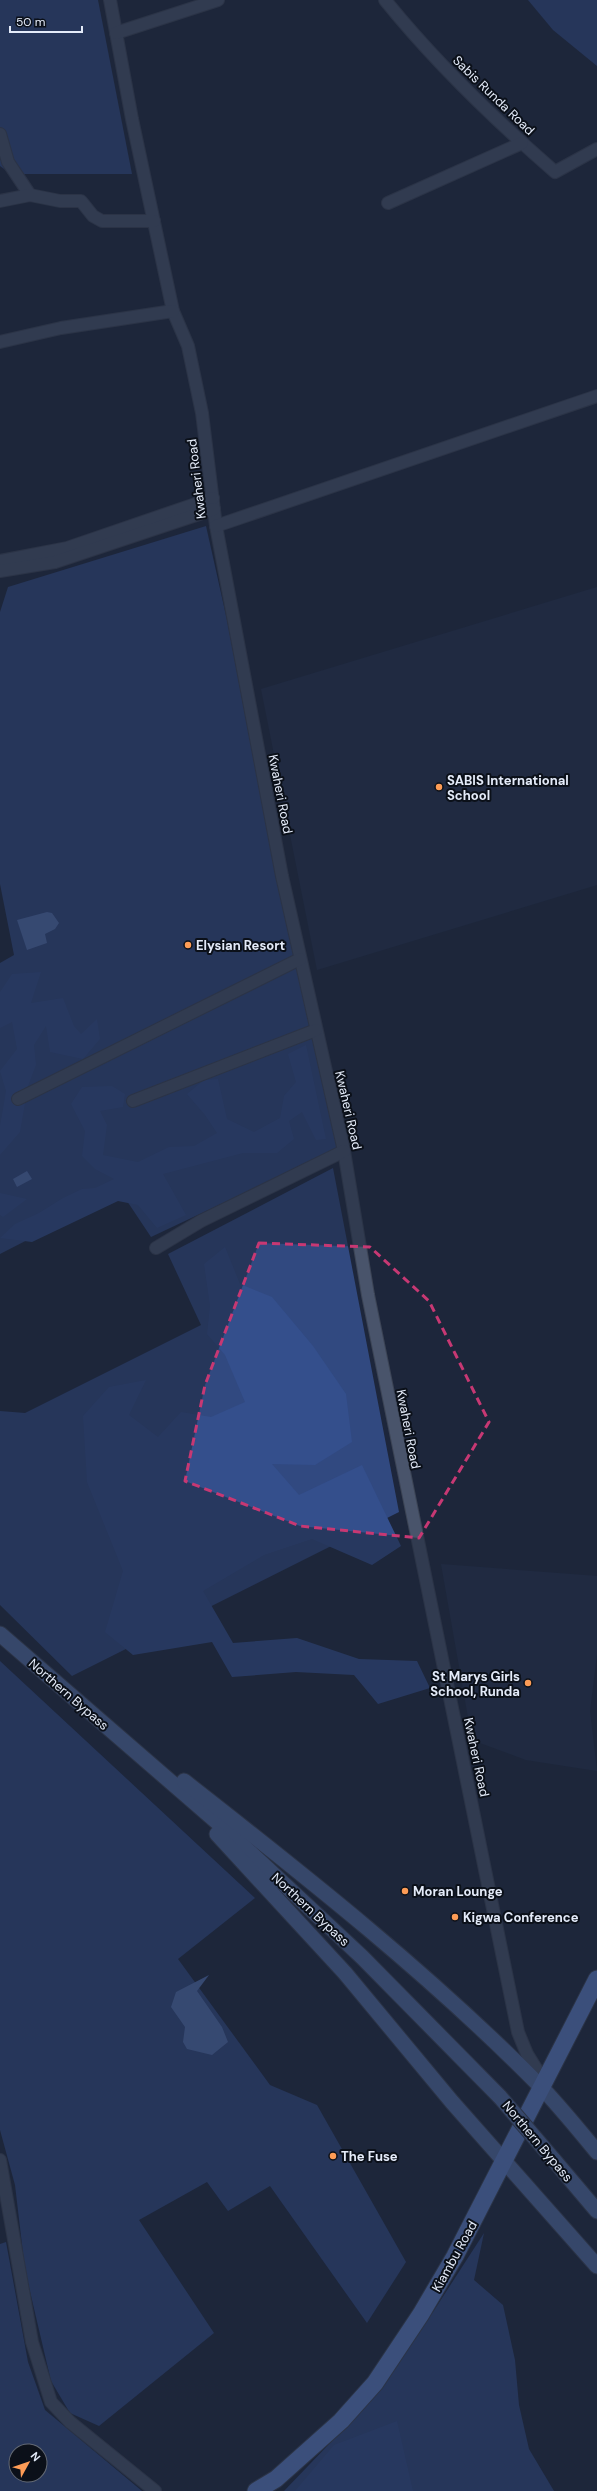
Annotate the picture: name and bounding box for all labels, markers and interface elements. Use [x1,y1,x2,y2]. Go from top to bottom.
scale bar [10,8,82,34]
text: 50 m [16,14,45,30]
street label: Sabis Runda Road [449,52,538,139]
street label: Kwaheri Road [183,438,210,520]
street label: Kwaheri Road [264,753,297,835]
place label: SABIS International School [447,772,569,804]
marker: SABIS International School [434,782,444,792]
place label: Elysian Resort [196,937,285,954]
marker: Elysian Resort [183,940,193,950]
street label: Kwaheri Road [331,1069,366,1151]
street label: Kwaheri Road [392,1388,425,1470]
street label: Northern Bypass [25,1655,112,1734]
place label: St Marys Girls School, Runda [430,1668,520,1700]
marker: St Marys Girls School, Runda [523,1678,533,1688]
street label: Kwaheri Road [460,1716,493,1798]
street label: Northern Bypass [268,1869,353,1950]
place label: Moran Lounge [413,1883,503,1900]
marker: Moran Lounge [400,1886,410,1896]
place label: Kigwa Conference [463,1909,579,1926]
marker: Kigwa Conference [450,1912,460,1922]
street label: Northern Bypass [499,2097,576,2185]
place label: The Fuse [341,2148,398,2165]
marker: The Fuse [328,2151,338,2161]
street label: Kiambu Road [428,2218,481,2295]
north arrow [8,2443,48,2483]
text: N [28,2449,44,2464]

